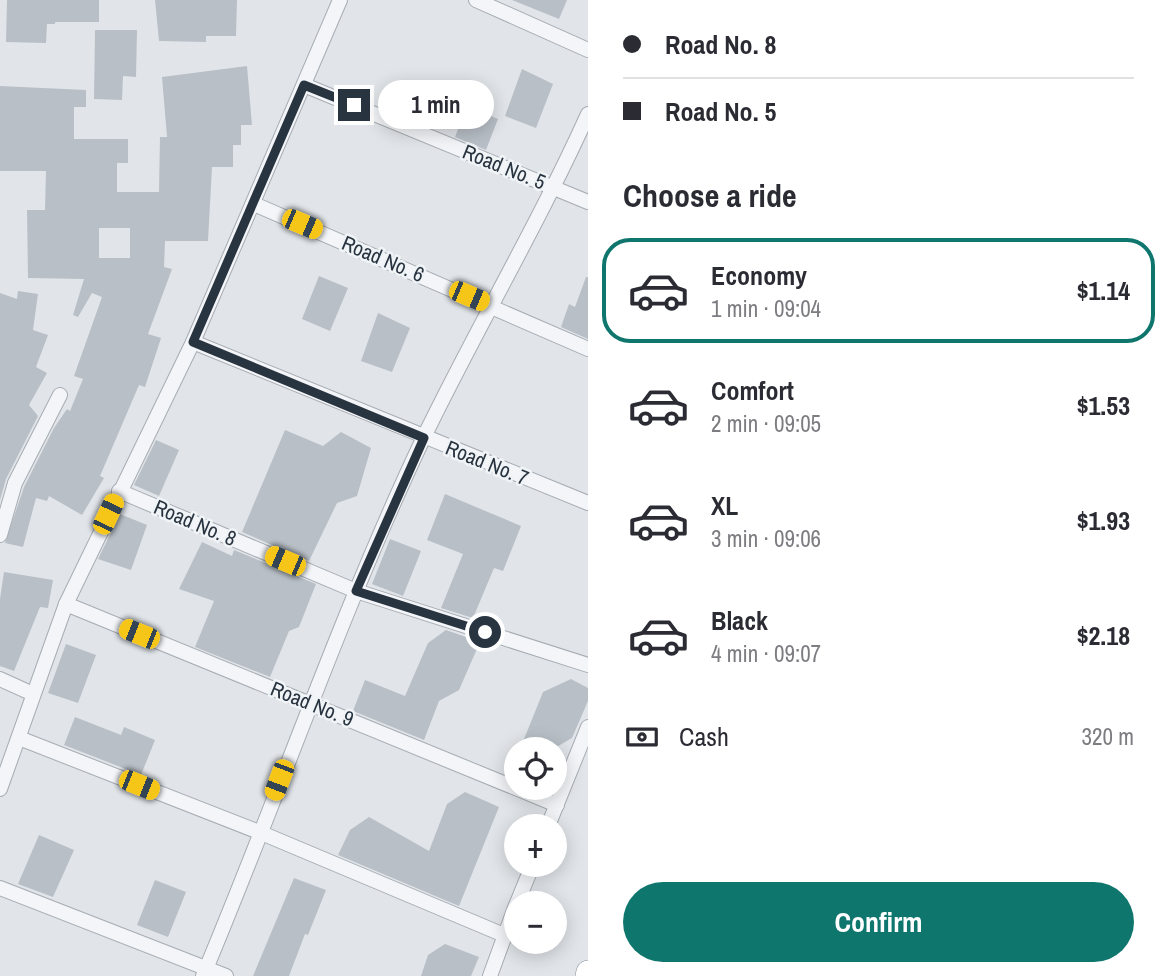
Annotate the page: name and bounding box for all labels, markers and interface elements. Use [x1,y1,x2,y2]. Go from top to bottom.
text: Road No. 8 [665,27,776,62]
callout: 1 min [378,80,494,130]
route end [338,89,370,121]
text: 1 min [411,89,461,120]
text: Road No. 5 [665,94,776,129]
street label: Road No. 5 [458,137,550,196]
text: Choose a ride [623,174,797,217]
car [279,206,326,242]
street label: Road No. 6 [337,228,429,289]
text: Economy [711,258,807,293]
icon: car [627,259,690,322]
text: $1.14 [1077,273,1130,308]
car [446,278,493,314]
text: 1 min · 09:04 [711,293,821,324]
text: Comfort [711,373,794,408]
icon: car [627,374,690,437]
text: $1.53 [1077,388,1130,423]
text: 2 min · 09:05 [711,408,821,439]
street label: Road No. 7 [441,433,533,492]
text: XL [711,488,738,523]
icon: car [627,489,690,552]
car [90,491,127,537]
street label: Road No. 8 [149,492,241,553]
text: $1.93 [1077,503,1130,538]
text: 3 min · 09:06 [711,523,821,554]
car [262,543,309,579]
text: Black [711,603,768,638]
icon: car [627,604,690,667]
car [116,616,163,652]
route start [469,616,501,648]
text: $2.18 [1077,618,1130,653]
text: 4 min · 09:07 [711,638,821,669]
street label: Road No. 9 [266,674,358,733]
icon: cash [623,718,661,756]
text: Cash [679,719,729,754]
text: 320 m [1082,721,1134,752]
map controls [504,737,567,954]
button: locate [504,737,567,800]
car [262,757,297,803]
car [116,767,163,803]
button: + [504,814,567,877]
button: Confirm [623,882,1134,962]
button: − [504,891,567,954]

